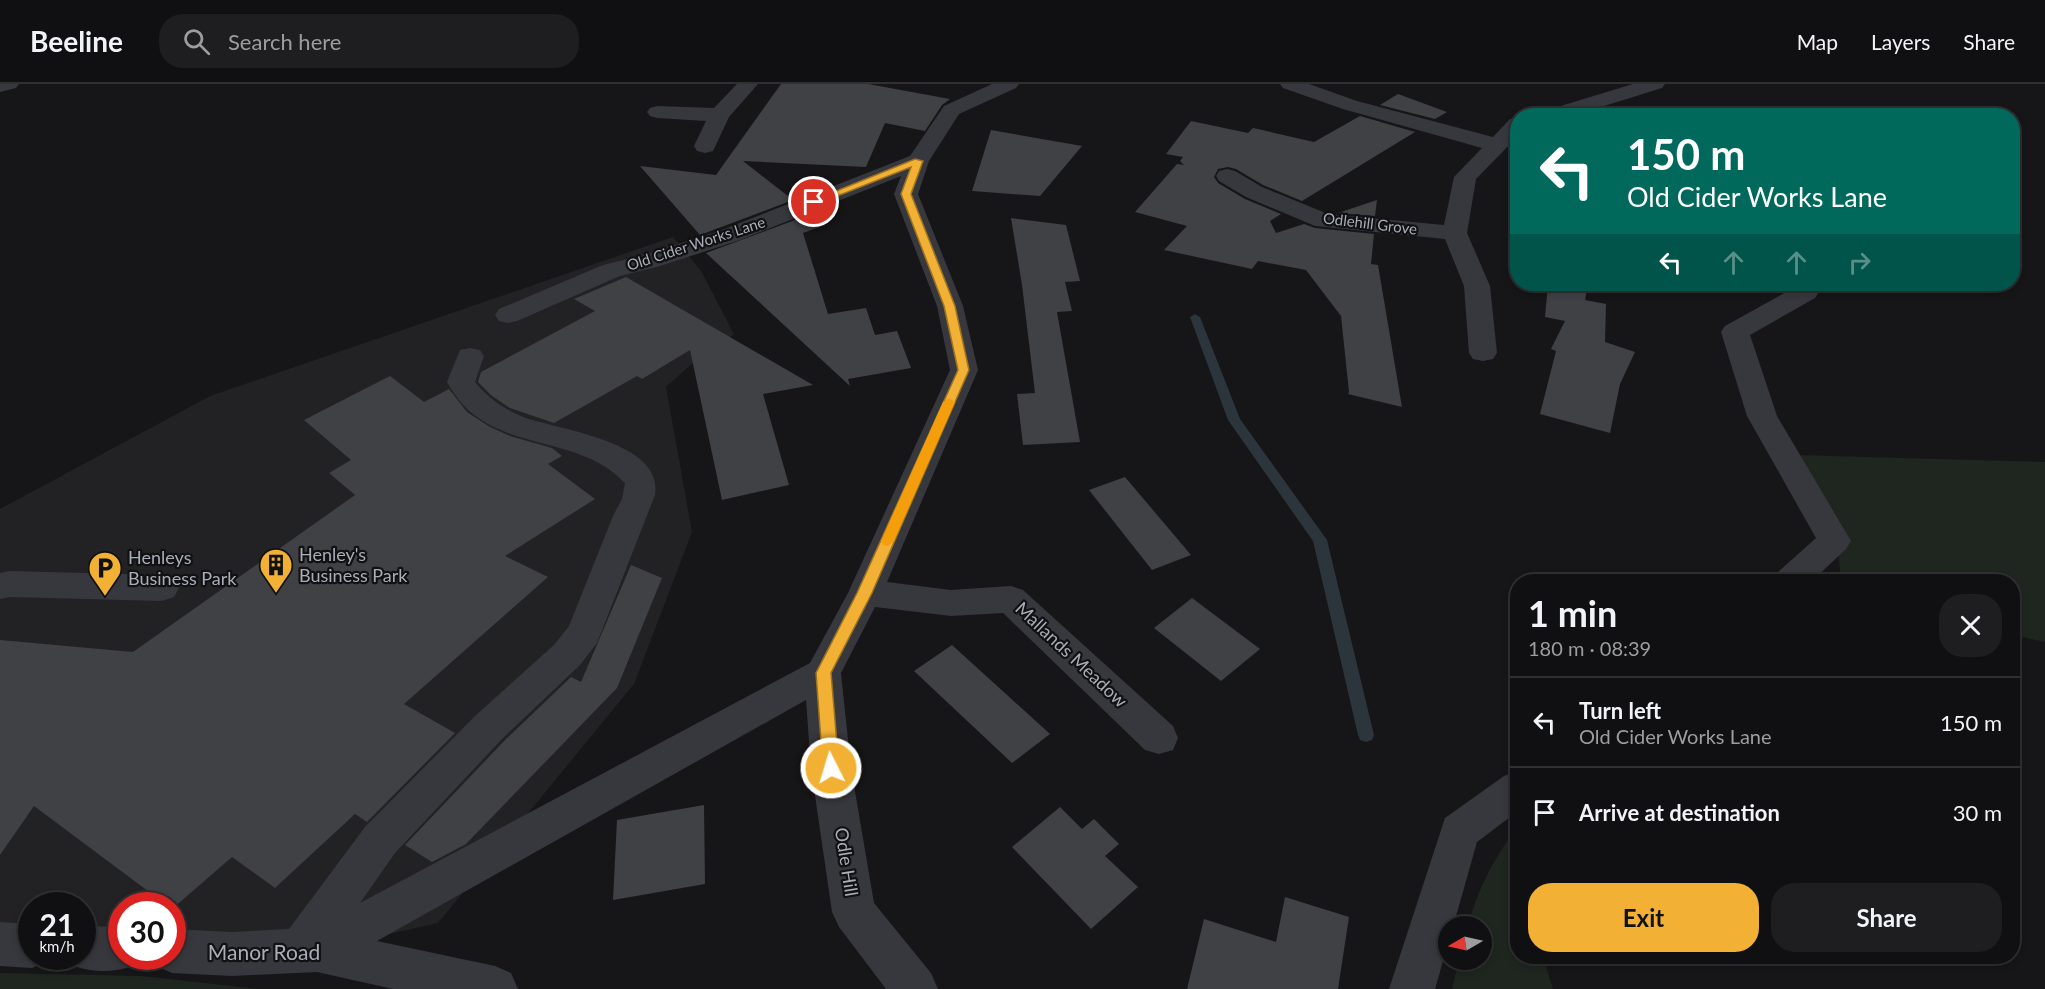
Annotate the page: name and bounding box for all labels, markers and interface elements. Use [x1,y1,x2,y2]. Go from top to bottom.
search box [159,14,579,68]
text: Beeline [30,24,123,58]
icon: search [180,25,213,58]
text: Search here [228,28,341,55]
text: Map [1797,29,1838,54]
text: Layers [1871,29,1930,54]
text: Share [1963,29,2015,54]
text: 150 m [1627,129,1745,179]
icon: left [1528,132,1606,210]
pin [788,176,839,227]
text: Old Cider Works Lane [1627,180,1887,213]
icon: arrive [797,185,830,218]
street label: Odlehill Grove [1322,208,1418,238]
street label: Old Cider Works Lane [624,212,767,274]
icon: left [1654,246,1687,279]
icon: ahead [1717,246,1750,279]
icon: ahead [1780,246,1813,279]
icon: right [1843,246,1876,279]
place label: Henley's Business Park [299,543,408,586]
place label: Henleys Business Park [128,546,237,589]
building icon: Henley's Business Park [258,547,294,594]
parking icon: Henleys Business Park [87,550,123,597]
text: 1 min [1528,591,1617,635]
button: close [1939,594,2002,657]
street label: Mallands Meadow [1011,597,1132,712]
text: 180 m · 08:39 [1528,636,1651,660]
text: Turn left [1579,697,1661,724]
icon: left [1528,706,1561,739]
text: 150 m [1940,709,2002,736]
text: Old Cider Works Lane [1579,724,1772,748]
position arrow [799,736,863,800]
icon: arrive [1528,796,1561,829]
text: Arrive at destination [1579,799,1780,826]
text: 30 m [1953,799,2002,826]
street label: Odle Hill [831,826,863,898]
button: Exit [1528,883,1759,952]
button: Share [1771,883,2002,952]
speed limit sign: 30 [108,892,186,970]
text: 21 [40,906,74,942]
north arrow [1438,916,1492,970]
map controls [1438,916,1492,970]
text: km/h [39,937,75,955]
street label: Manor Road [208,939,320,964]

